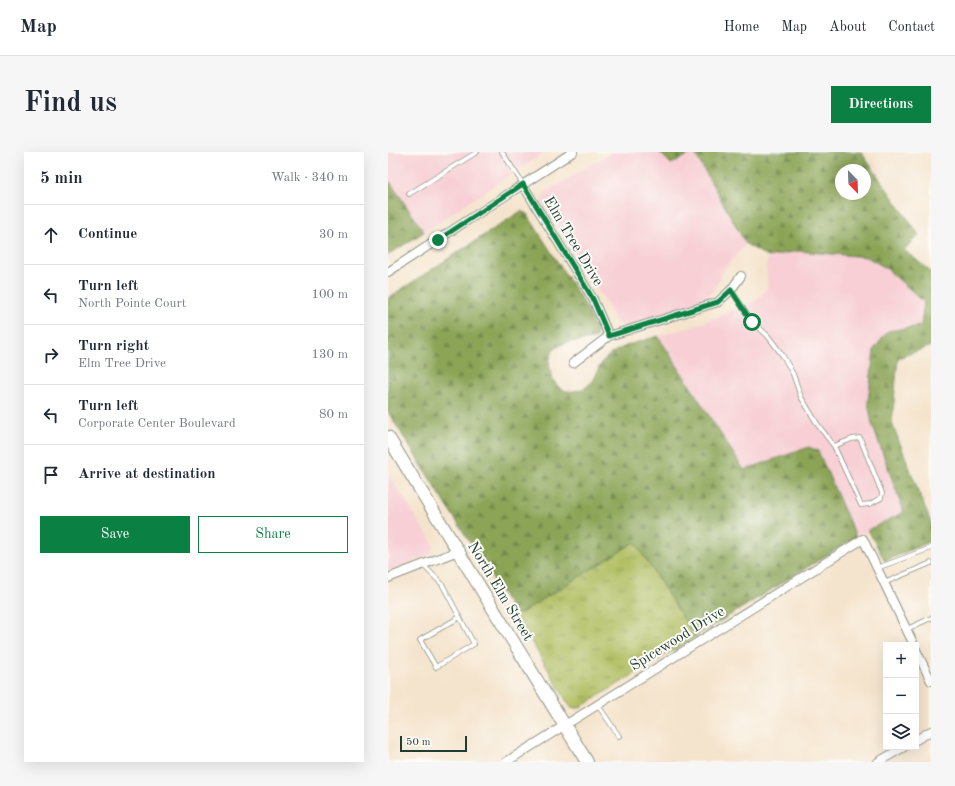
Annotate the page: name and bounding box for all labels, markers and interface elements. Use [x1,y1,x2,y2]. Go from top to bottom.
text: Map [20,18,57,37]
text: Home [724,20,759,34]
text: Map [781,20,807,34]
text: About [829,20,866,34]
text: Contact [888,20,935,34]
button: Directions [831,86,931,123]
text: Find us [24,90,117,118]
north arrow [835,164,871,200]
text: 5 min [40,170,83,187]
text: Walk · 340 m [271,171,348,184]
street label: Elm Tree Drive [540,194,605,289]
icon: ahead [40,224,62,246]
text: Continue [78,227,137,242]
text: 30 m [319,228,348,241]
route end [429,231,447,249]
text: Turn left [78,279,138,294]
icon: left [40,284,62,306]
text: 100 m [311,288,348,301]
text: North Pointe Court [78,297,186,310]
route start [743,313,761,331]
text: Turn right [78,339,149,354]
icon: right [40,344,62,366]
text: 130 m [311,348,348,361]
text: Elm Tree Drive [78,357,166,370]
text: Turn left [78,399,138,414]
icon: left [40,404,62,426]
text: 80 m [319,408,348,421]
text: Corporate Center Boulevard [78,417,236,430]
icon: arrive [40,464,62,486]
text: Arrive at destination [78,467,216,482]
button: Save [40,516,190,553]
button: Share [198,516,348,553]
street label: North Elm Street [464,539,535,644]
street label: Spicewood Drive [628,604,728,674]
map controls [883,642,919,750]
button: + [883,642,919,678]
button: − [883,678,919,714]
button: layers [883,714,919,750]
scale bar [400,734,467,753]
text: 50 m [406,737,431,748]

